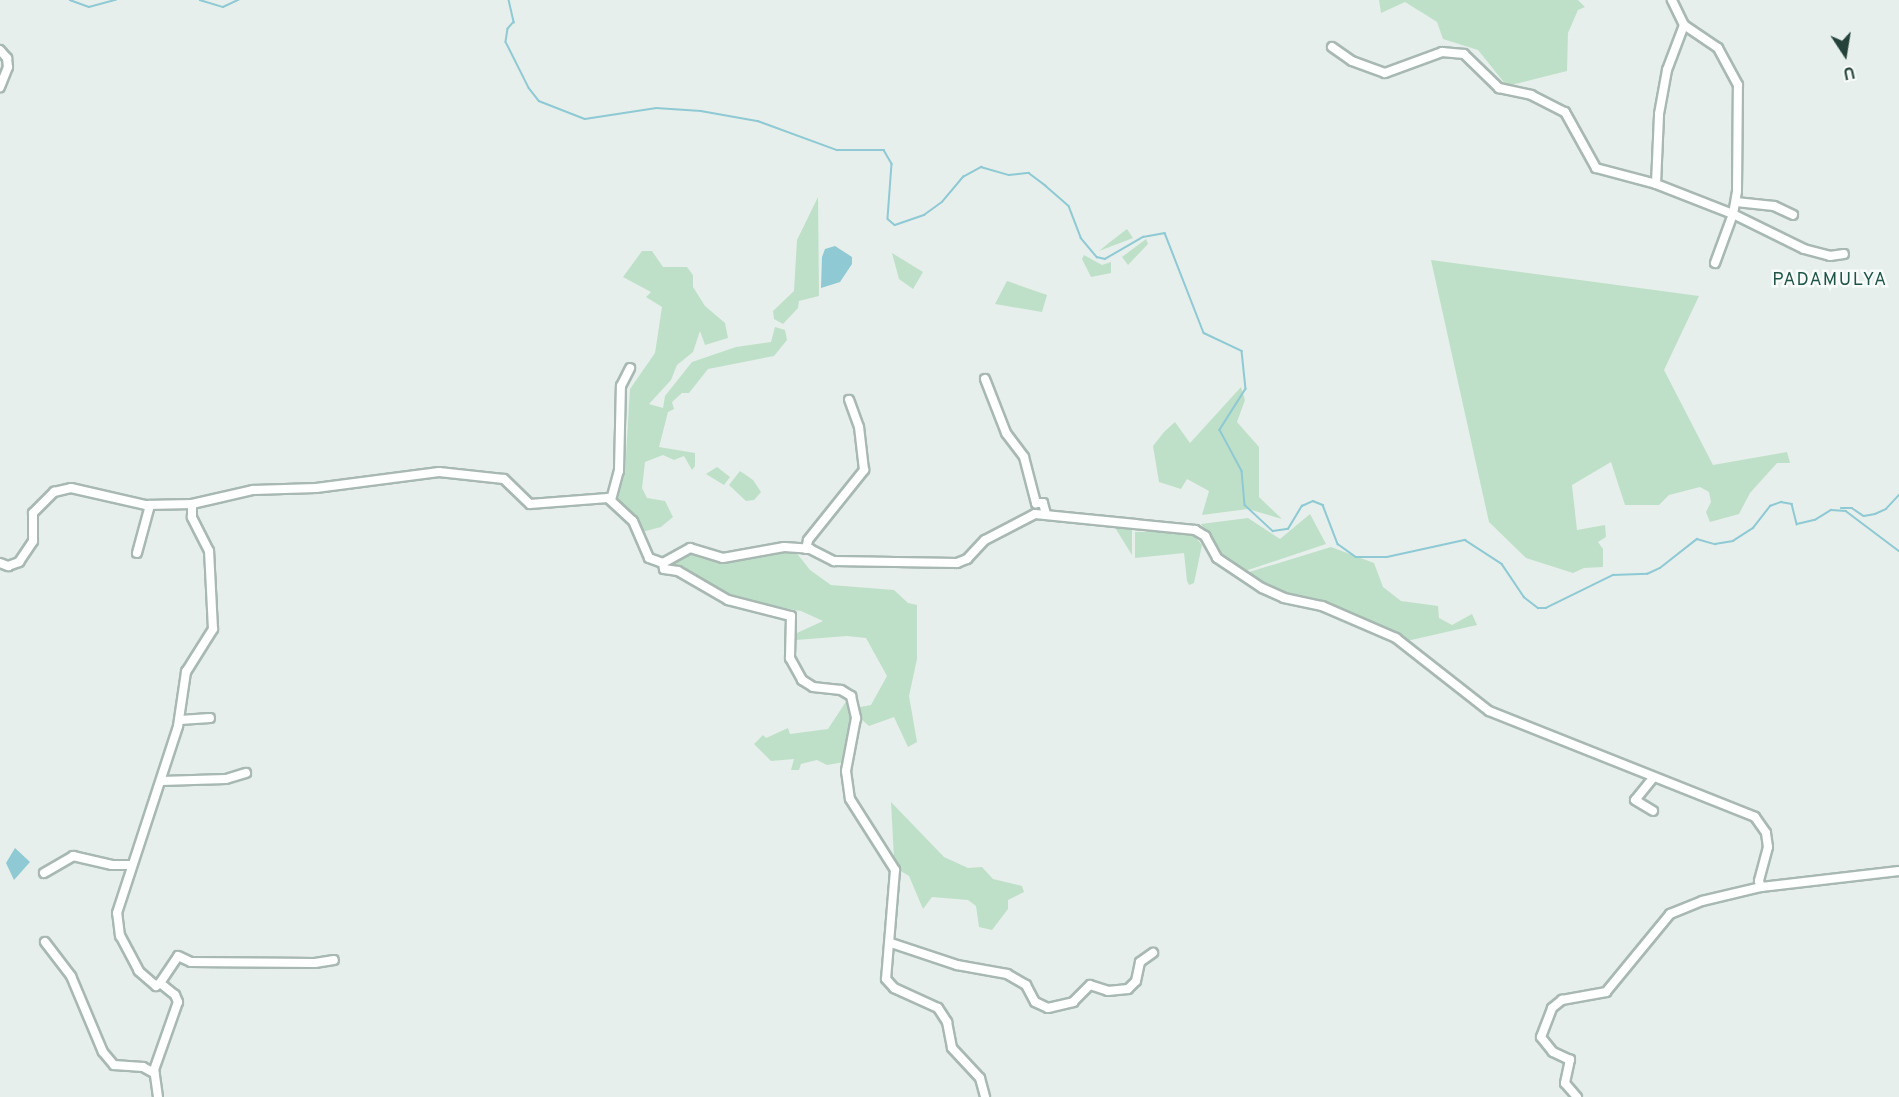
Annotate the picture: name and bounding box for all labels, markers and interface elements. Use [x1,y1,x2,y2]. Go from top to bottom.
north arrow [1815,24,1875,84]
text: U [1841,61,1856,83]
district label: PADAMULYA [1772,270,1888,292]

